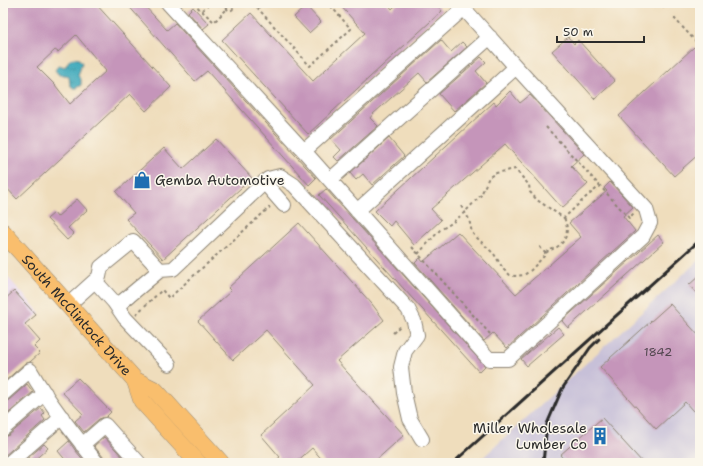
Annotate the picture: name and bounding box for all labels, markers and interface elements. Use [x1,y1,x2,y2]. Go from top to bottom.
scale bar [557,18,644,44]
text: 50 m [563,24,593,40]
shop icon: Gemba Automotive [132,170,152,190]
place label: Gemba Automotive [155,171,285,189]
street label: South McClintock Drive [18,250,136,379]
house number: 1842 [644,344,672,360]
place label: Miller Wholesale Lumber Co [473,419,587,453]
building icon: Miller Wholesale Lumber Co [590,426,610,446]

